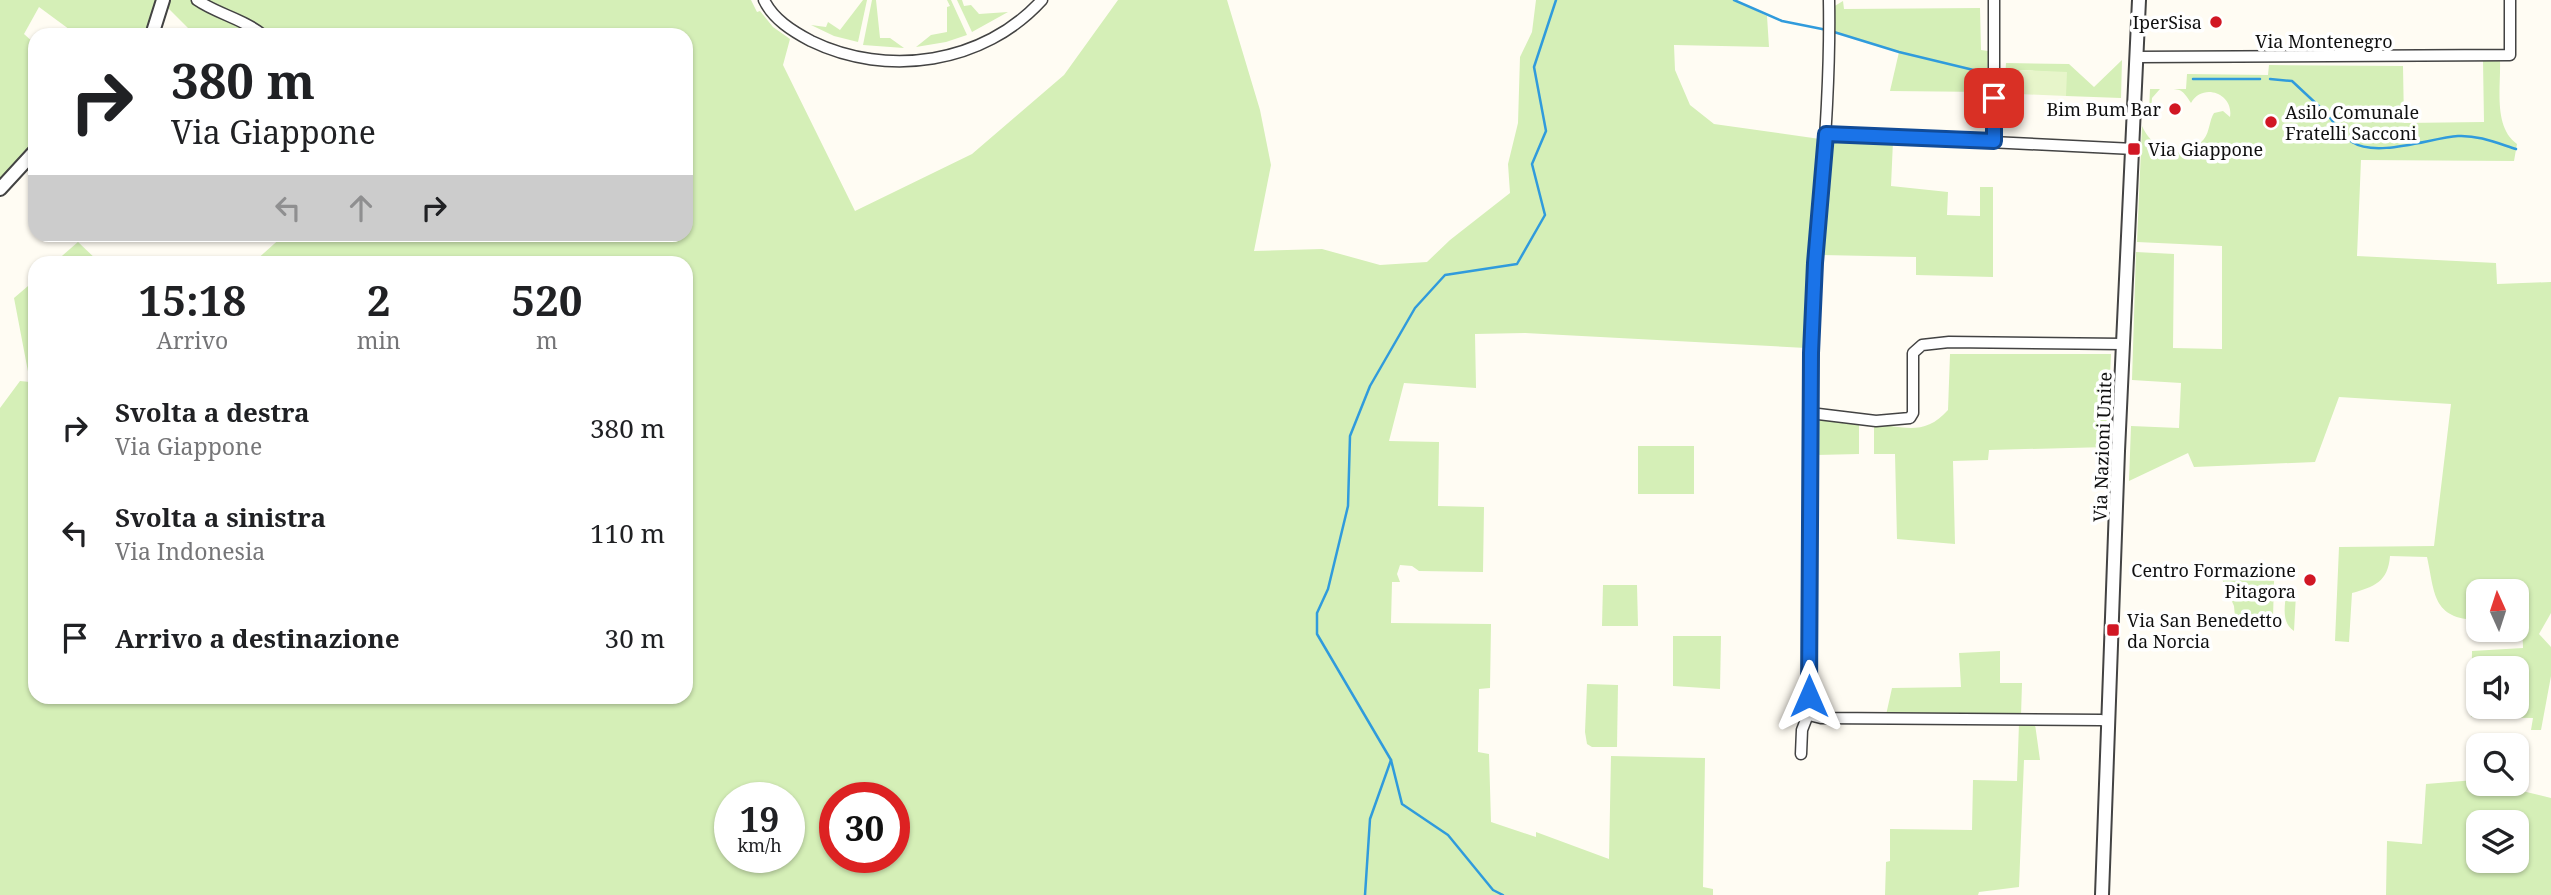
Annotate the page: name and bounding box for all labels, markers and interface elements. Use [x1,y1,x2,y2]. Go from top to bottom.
place label: IperSisa [2132,10,2202,34]
marker: IperSisa [2208,14,2224,30]
street label: Via Montenegro [2255,29,2393,53]
text: 380 m [171,47,315,113]
icon: right [56,56,147,147]
pin [1964,68,2024,128]
icon: arrive [1975,79,2013,117]
place label: Bim Bum Bar [2047,97,2162,121]
place label: Asilo Comunale Fratelli Sacconi [2285,100,2419,145]
marker: Bim Bum Bar [2167,101,2183,117]
text: Via Giappone [171,110,376,153]
marker: Asilo Comunale Fratelli Sacconi [2263,114,2279,130]
place label: Via Giappone [2148,137,2263,161]
marker: Via Giappone [2126,141,2142,157]
icon: left [269,189,307,227]
icon: ahead [342,189,380,227]
icon: right [415,189,453,227]
text: 15:18 [139,271,246,328]
text: 2 [367,271,391,328]
text: 520 [511,271,582,328]
text: Arrivo [156,324,228,356]
text: min [357,324,401,356]
text: m [536,324,558,356]
street label: Via Nazioni Unite [2087,372,2117,522]
text: Svolta a destra [115,394,310,430]
icon: right [56,409,94,447]
text: 380 m [590,410,665,446]
text: Via Giappone [115,430,262,462]
text: Svolta a sinistra [115,499,326,535]
icon: left [56,514,94,552]
text: 110 m [590,515,665,551]
text: Via Indonesia [115,535,265,567]
place label: Centro Formazione Pitagora [2131,558,2296,603]
marker: Centro Formazione Pitagora [2302,572,2318,588]
north arrow [2466,579,2529,642]
map controls [2466,579,2529,873]
place label: Via San Benedetto da Norcia [2127,608,2282,653]
icon: arrive [56,619,94,657]
text: Arrivo a destinazione [115,620,400,656]
text: 30 m [605,620,665,656]
marker: Via San Benedetto da Norcia [2105,622,2121,638]
button: sound [2466,656,2529,719]
position arrow [1772,659,1846,733]
button: search [2466,733,2529,796]
speed limit sign: 30 [819,782,910,873]
text: 19 [740,795,779,842]
button: layers [2466,810,2529,873]
text: km/h [737,833,782,857]

